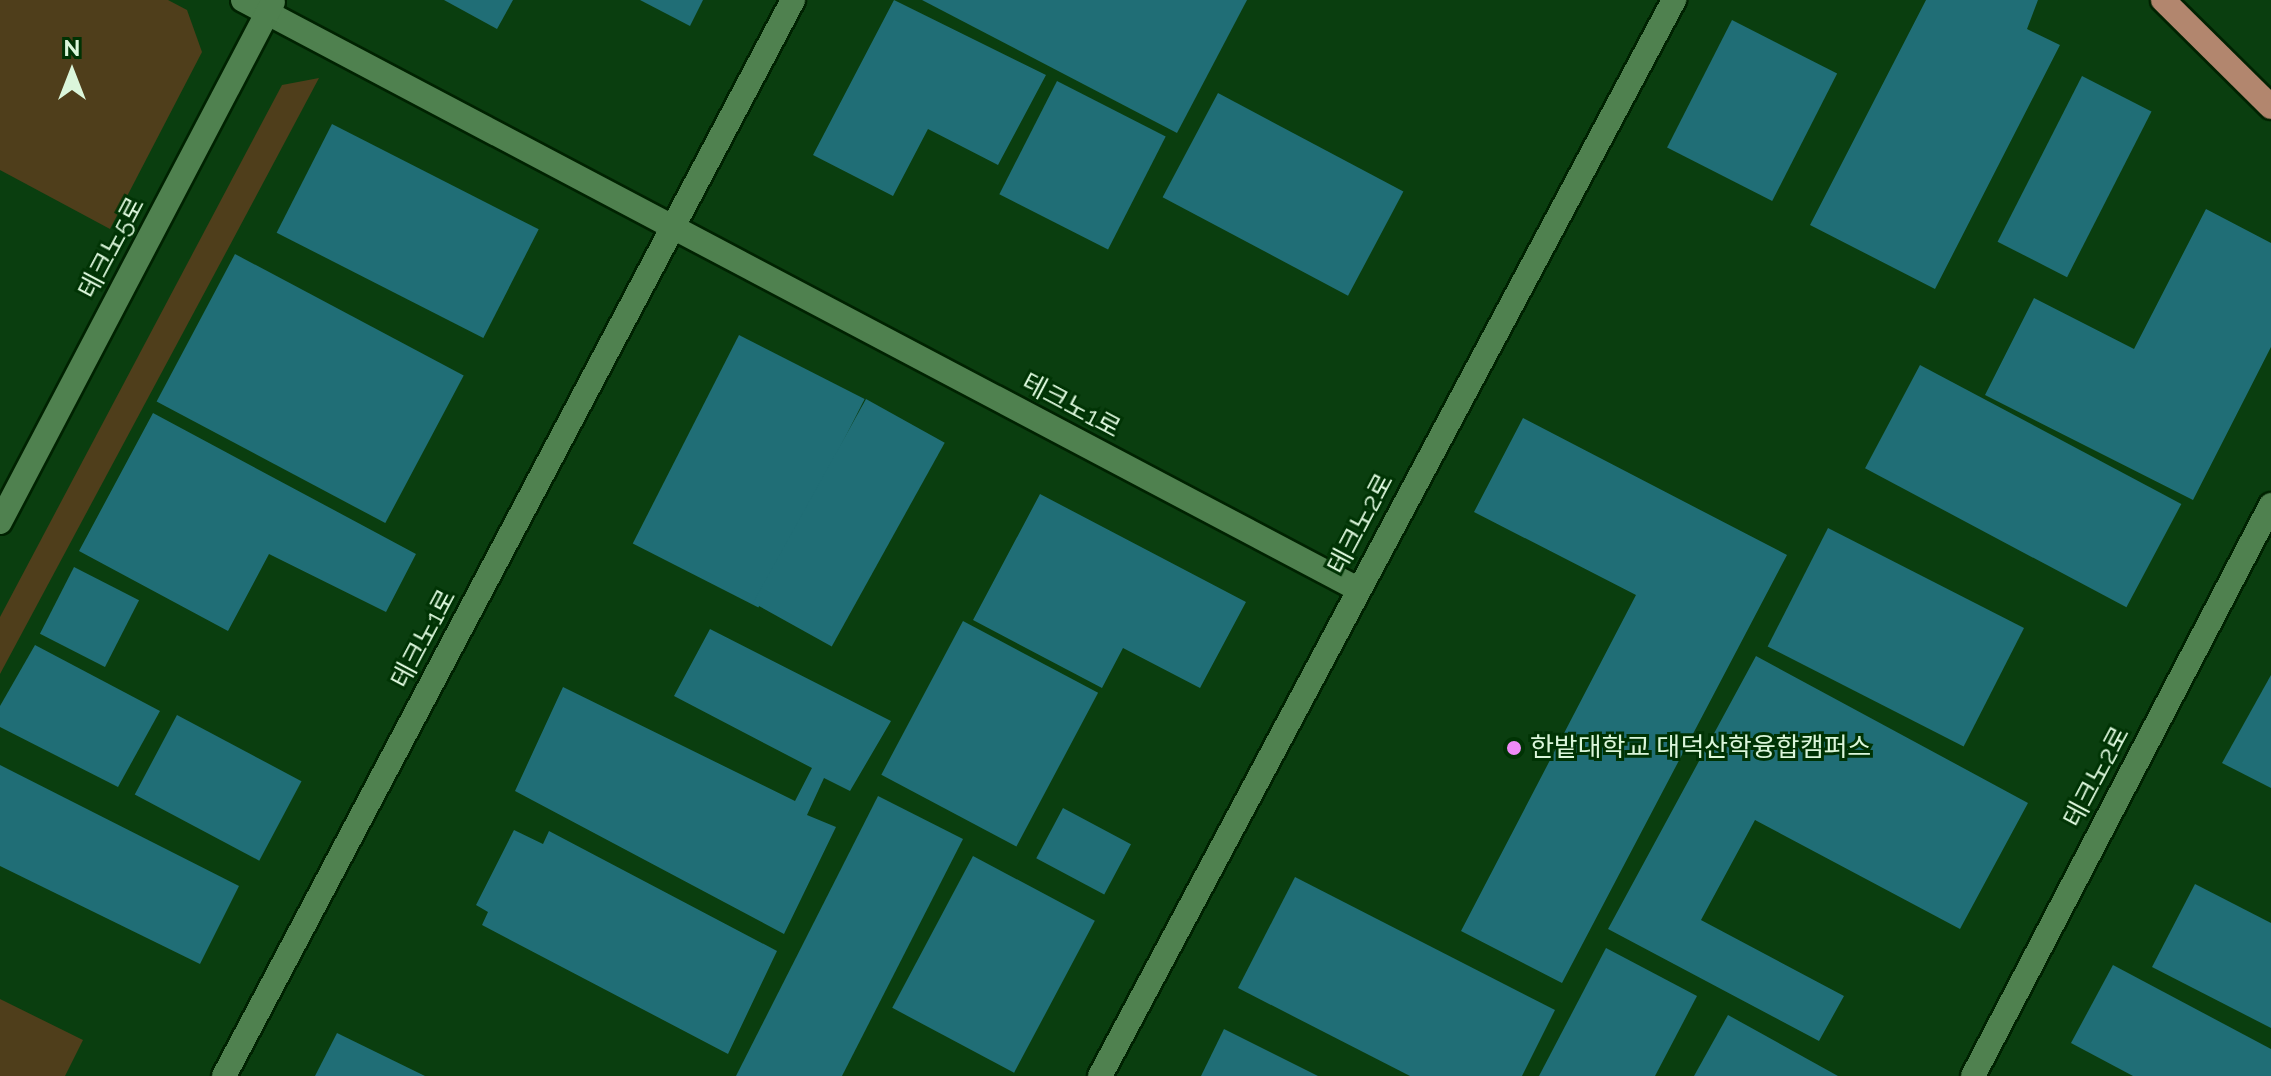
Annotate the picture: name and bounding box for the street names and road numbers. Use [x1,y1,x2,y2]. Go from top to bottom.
street label: 테크노5로 [72,192,152,304]
street label: 테크노1로 [1017,367,1125,445]
street label: 테크노2로 [1322,468,1400,580]
street label: 테크노1로 [385,585,463,693]
street label: 테크노2로 [2058,721,2136,833]

